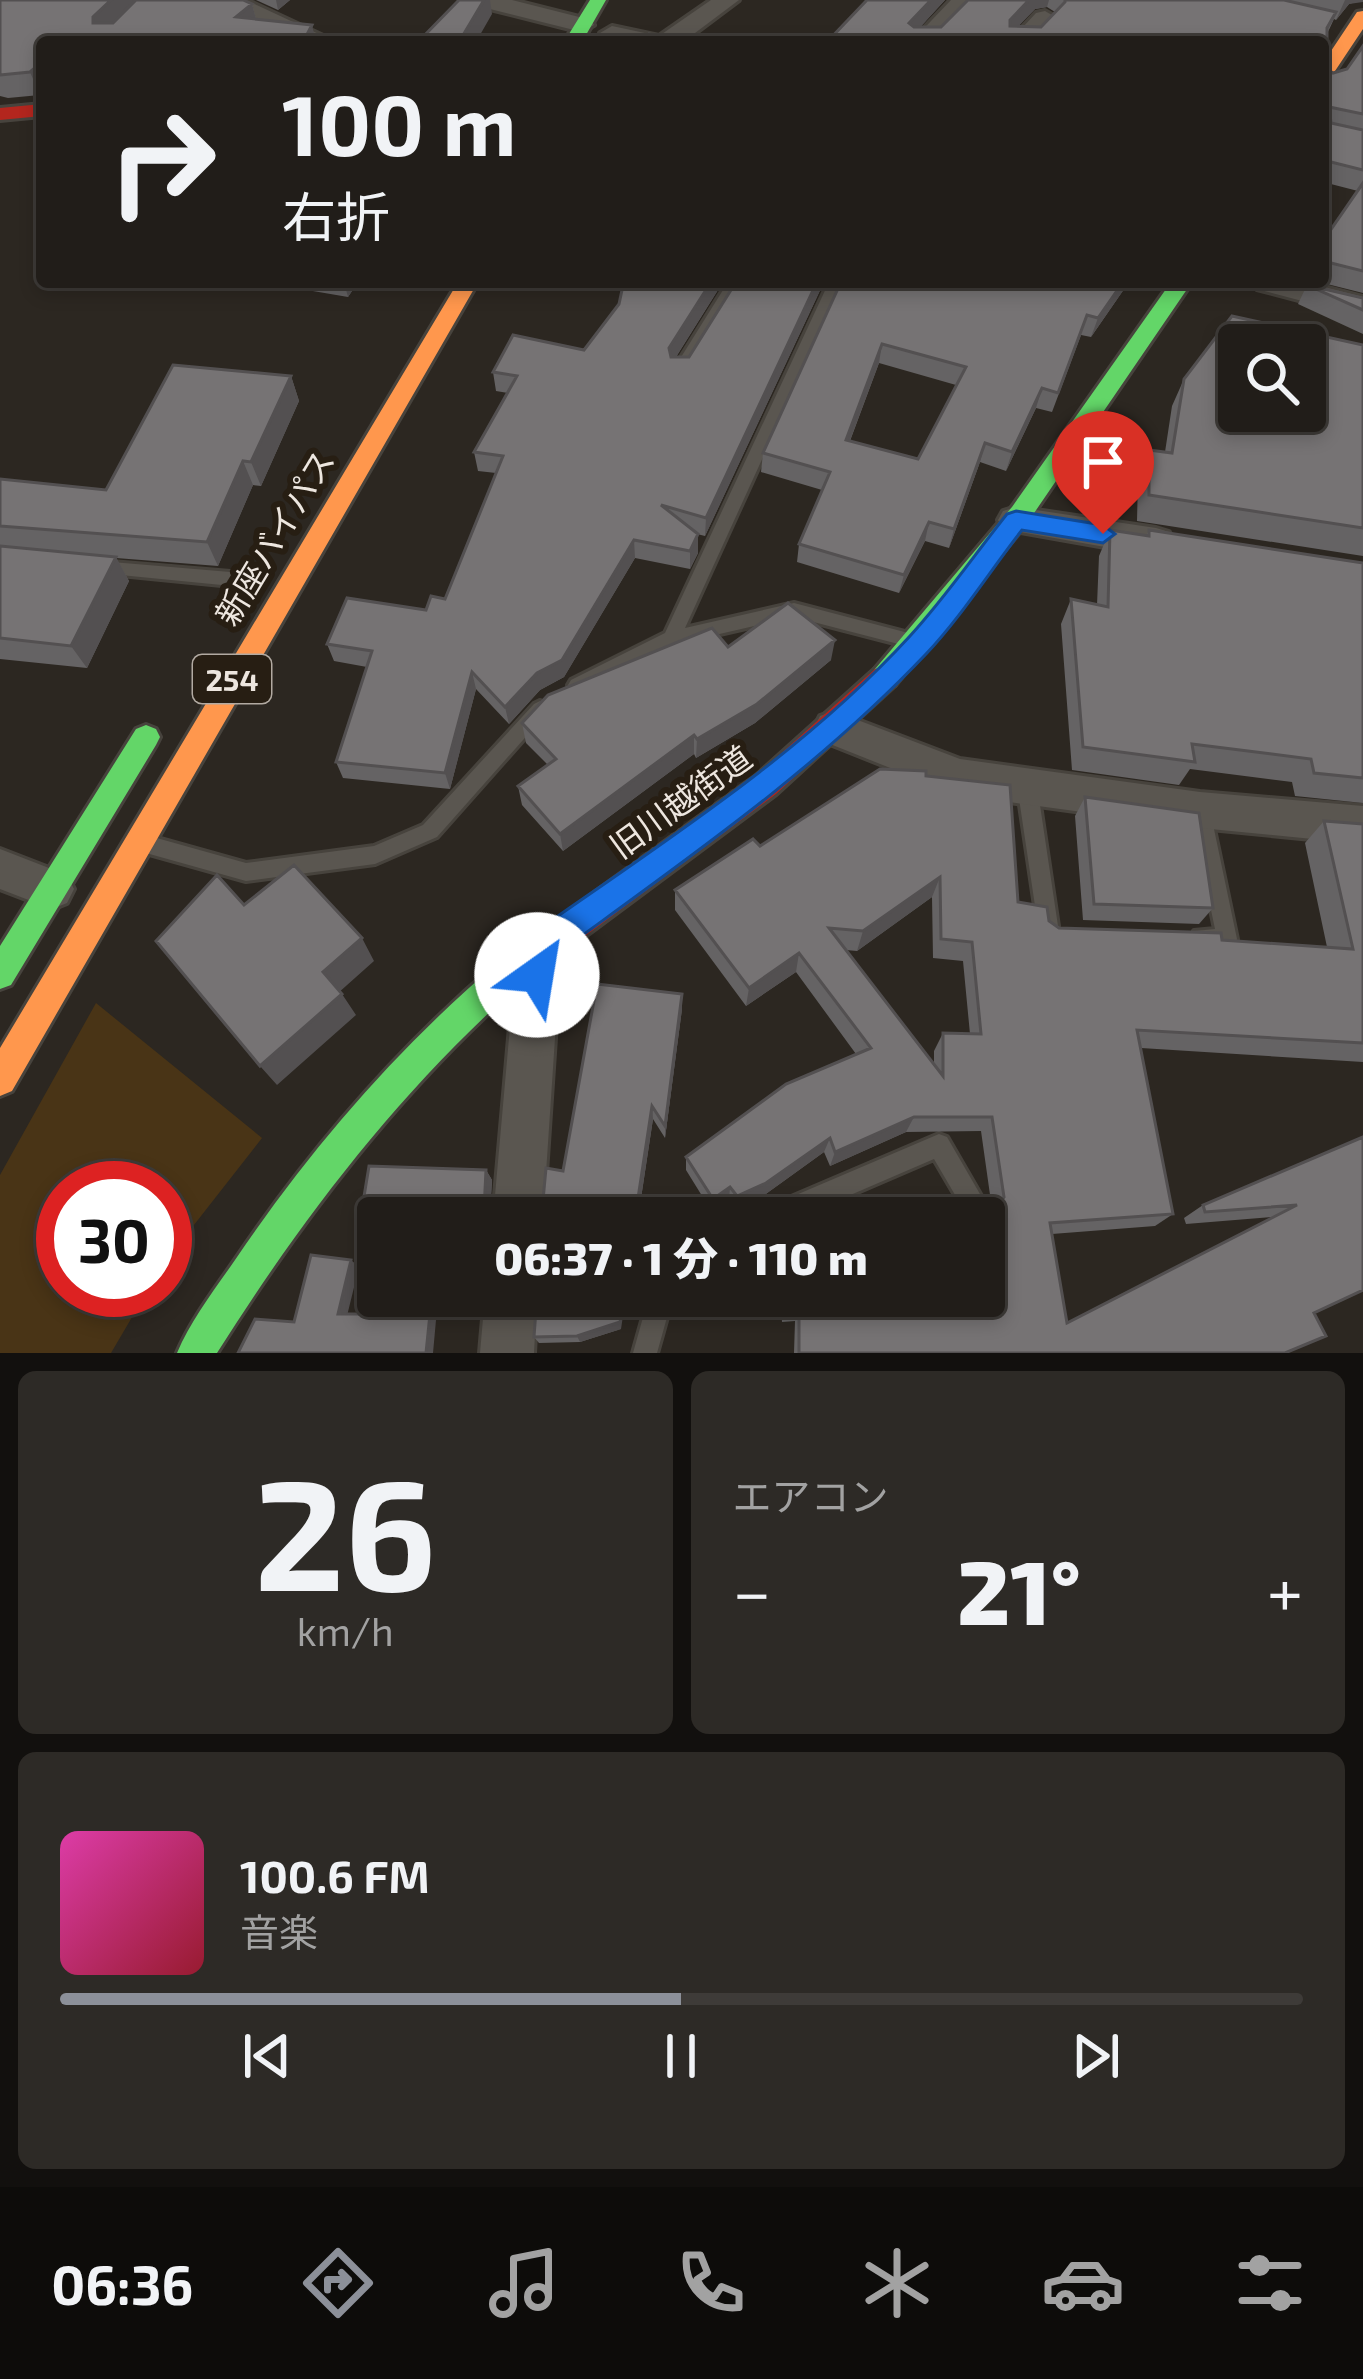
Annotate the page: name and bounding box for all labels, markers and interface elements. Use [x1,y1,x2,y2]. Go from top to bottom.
text: 100 m [282,72,516,173]
icon: right [84,84,240,240]
text: 右折 [282,183,390,248]
map controls [1218,324,1326,432]
button: search [1218,324,1326,432]
pin [1052,411,1154,534]
icon: arrive [1070,429,1136,495]
street label: 新座バイパス [206,442,342,632]
road number: 254 [193,655,271,703]
street label: 旧川越街道 [602,736,758,866]
position arrow [474,912,600,1038]
speed limit sign: 30 [36,1161,192,1317]
text: 06:37 · 1 分 · 110 m [494,1230,868,1284]
text: 26 [254,1435,437,1622]
text: エアコン [733,1472,889,1519]
text: 21° [957,1535,1081,1643]
text: − [733,1550,771,1629]
text: + [1267,1550,1303,1629]
text: km/h [297,1607,394,1654]
text: 100.6 FM [240,1848,430,1902]
text: 音楽 [240,1908,318,1955]
icon: previous [234,2023,300,2089]
icon: pause [648,2023,714,2089]
icon: next [1063,2023,1129,2089]
icon: directions [296,2241,380,2325]
icon: music [482,2241,566,2325]
icon: phone [669,2241,753,2325]
icon: climate [855,2241,939,2325]
icon: car [1041,2241,1125,2325]
icon: filters [1228,2241,1312,2325]
text: 06:36 [51,2251,193,2316]

